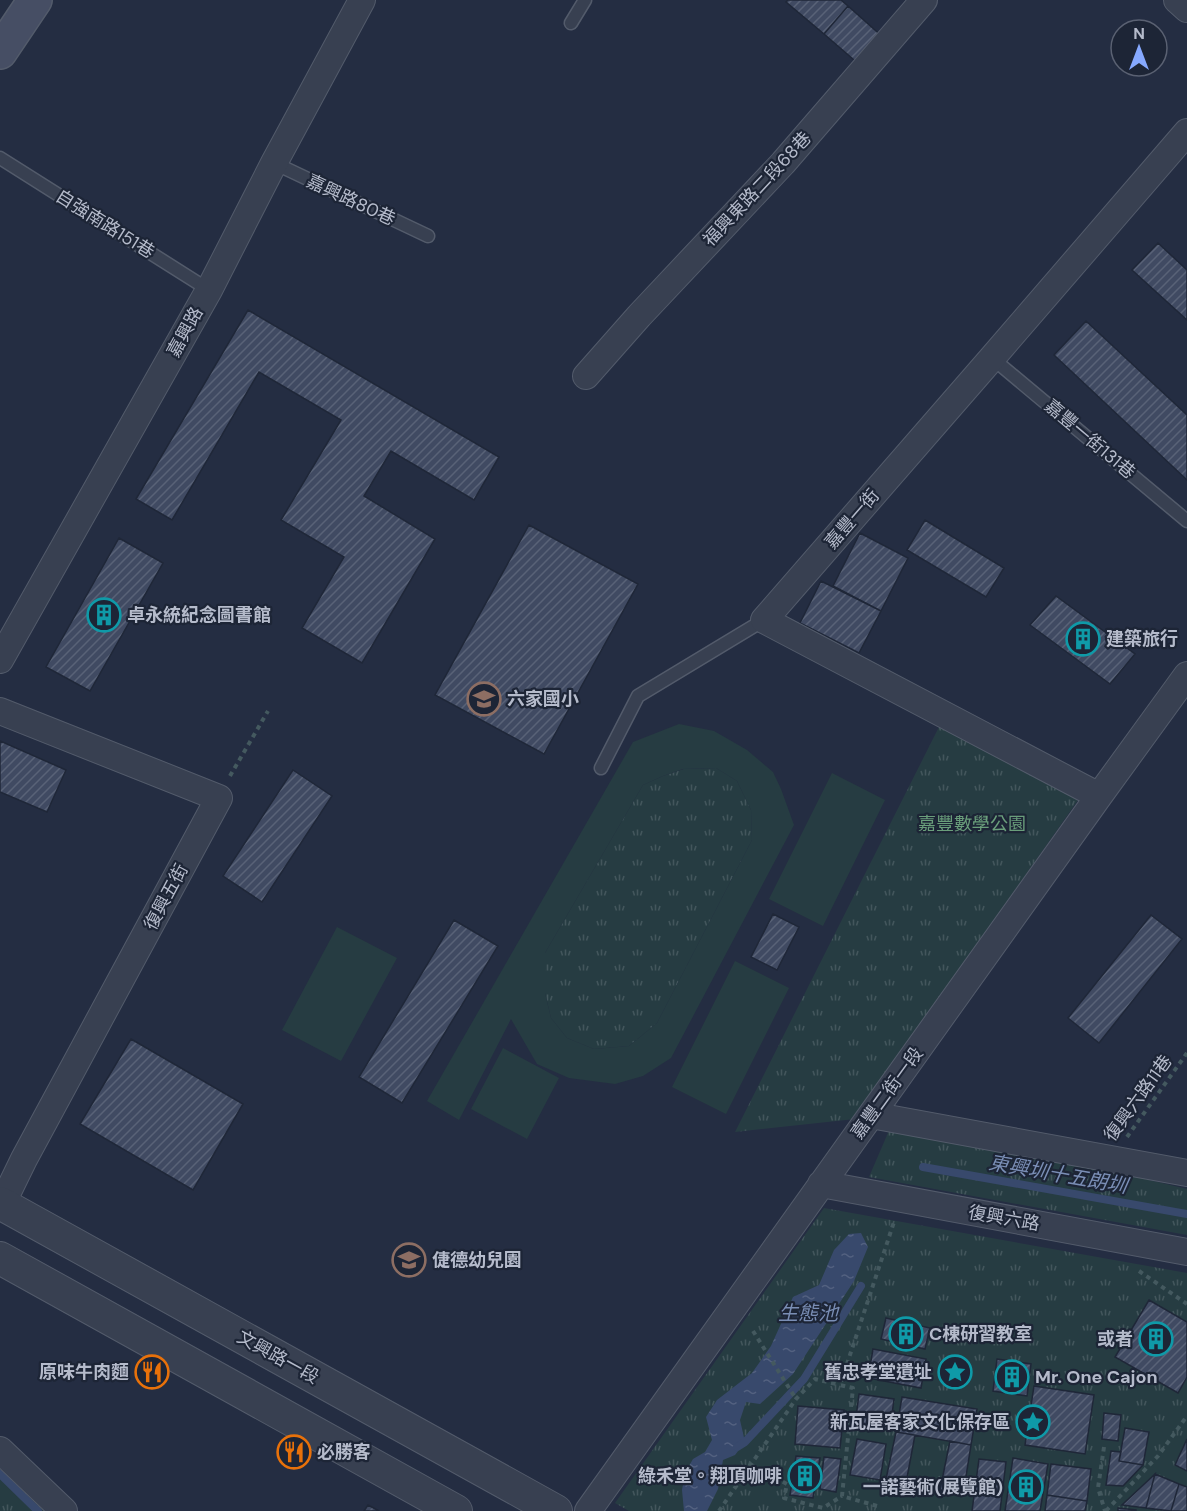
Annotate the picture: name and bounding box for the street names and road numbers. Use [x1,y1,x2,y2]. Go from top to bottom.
street label: 福興東路二段68巷 [698,127,816,251]
street label: 嘉興路80巷 [303,169,399,231]
street label: 自強南路151巷 [51,184,159,264]
street label: 嘉興路 [161,303,209,361]
street label: 嘉豐一街131巷 [1040,394,1140,484]
street label: 嘉豐一街 [819,484,885,554]
street label: 復興五街 [139,860,193,934]
street label: 嘉豐二街一段 [846,1042,928,1144]
street label: 復興六路11巷 [1099,1050,1177,1146]
street label: 復興六路 [966,1200,1042,1236]
street label: 文興路一段 [233,1325,323,1389]

